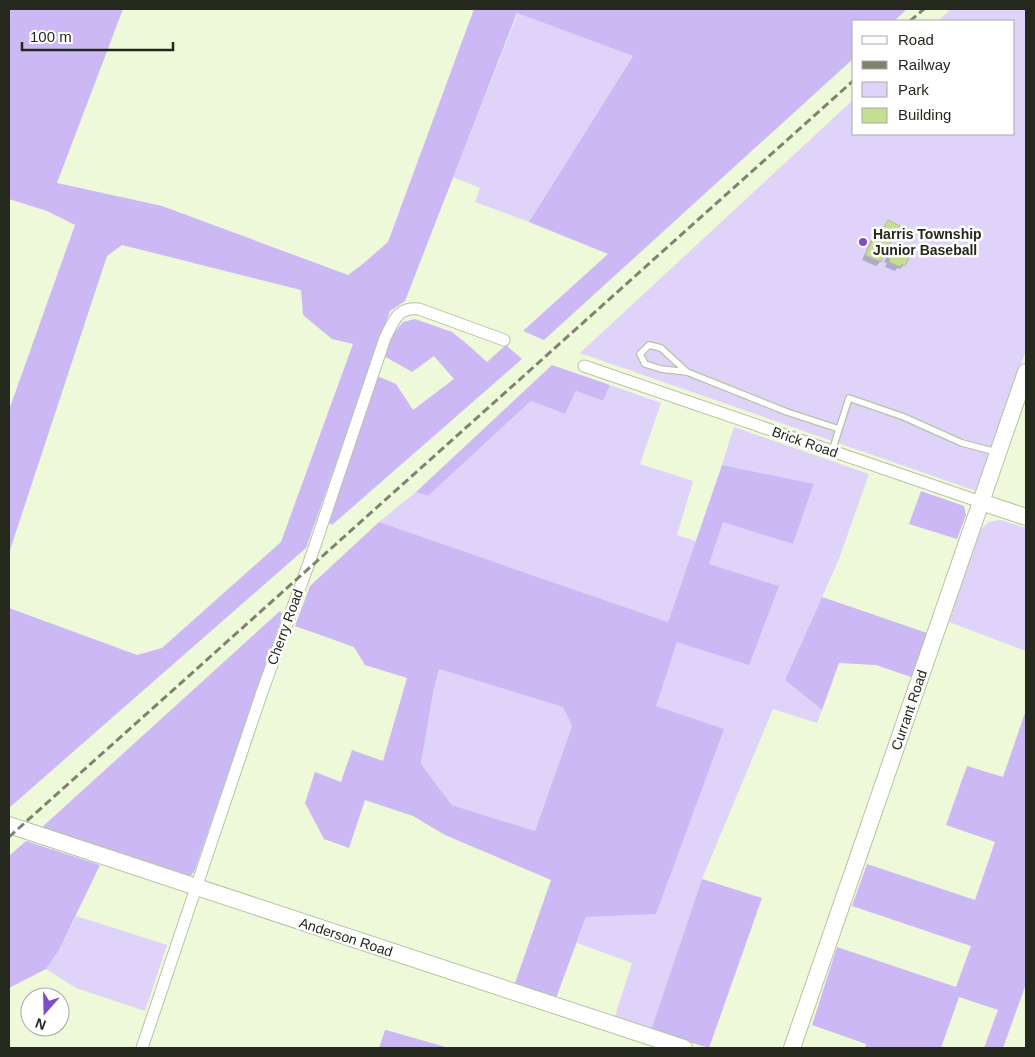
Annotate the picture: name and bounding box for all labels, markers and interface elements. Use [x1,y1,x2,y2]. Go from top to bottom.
scale bar [22,20,174,52]
legend [852,20,1015,135]
text: 100 m [30,28,72,45]
text: Road [898,31,934,48]
text: Railway [898,56,951,73]
text: Park [898,81,929,98]
text: Building [898,106,951,123]
place label: Harris Township Junior Baseball [873,226,982,258]
marker: Harris Township Junior Baseball [857,236,869,248]
street label: Brick Road [770,423,840,461]
street label: Cherry Road [264,587,306,667]
street label: Currant Road [888,668,930,752]
street label: Anderson Road [297,914,395,960]
north arrow [20,987,70,1037]
text: N [33,1015,48,1033]

